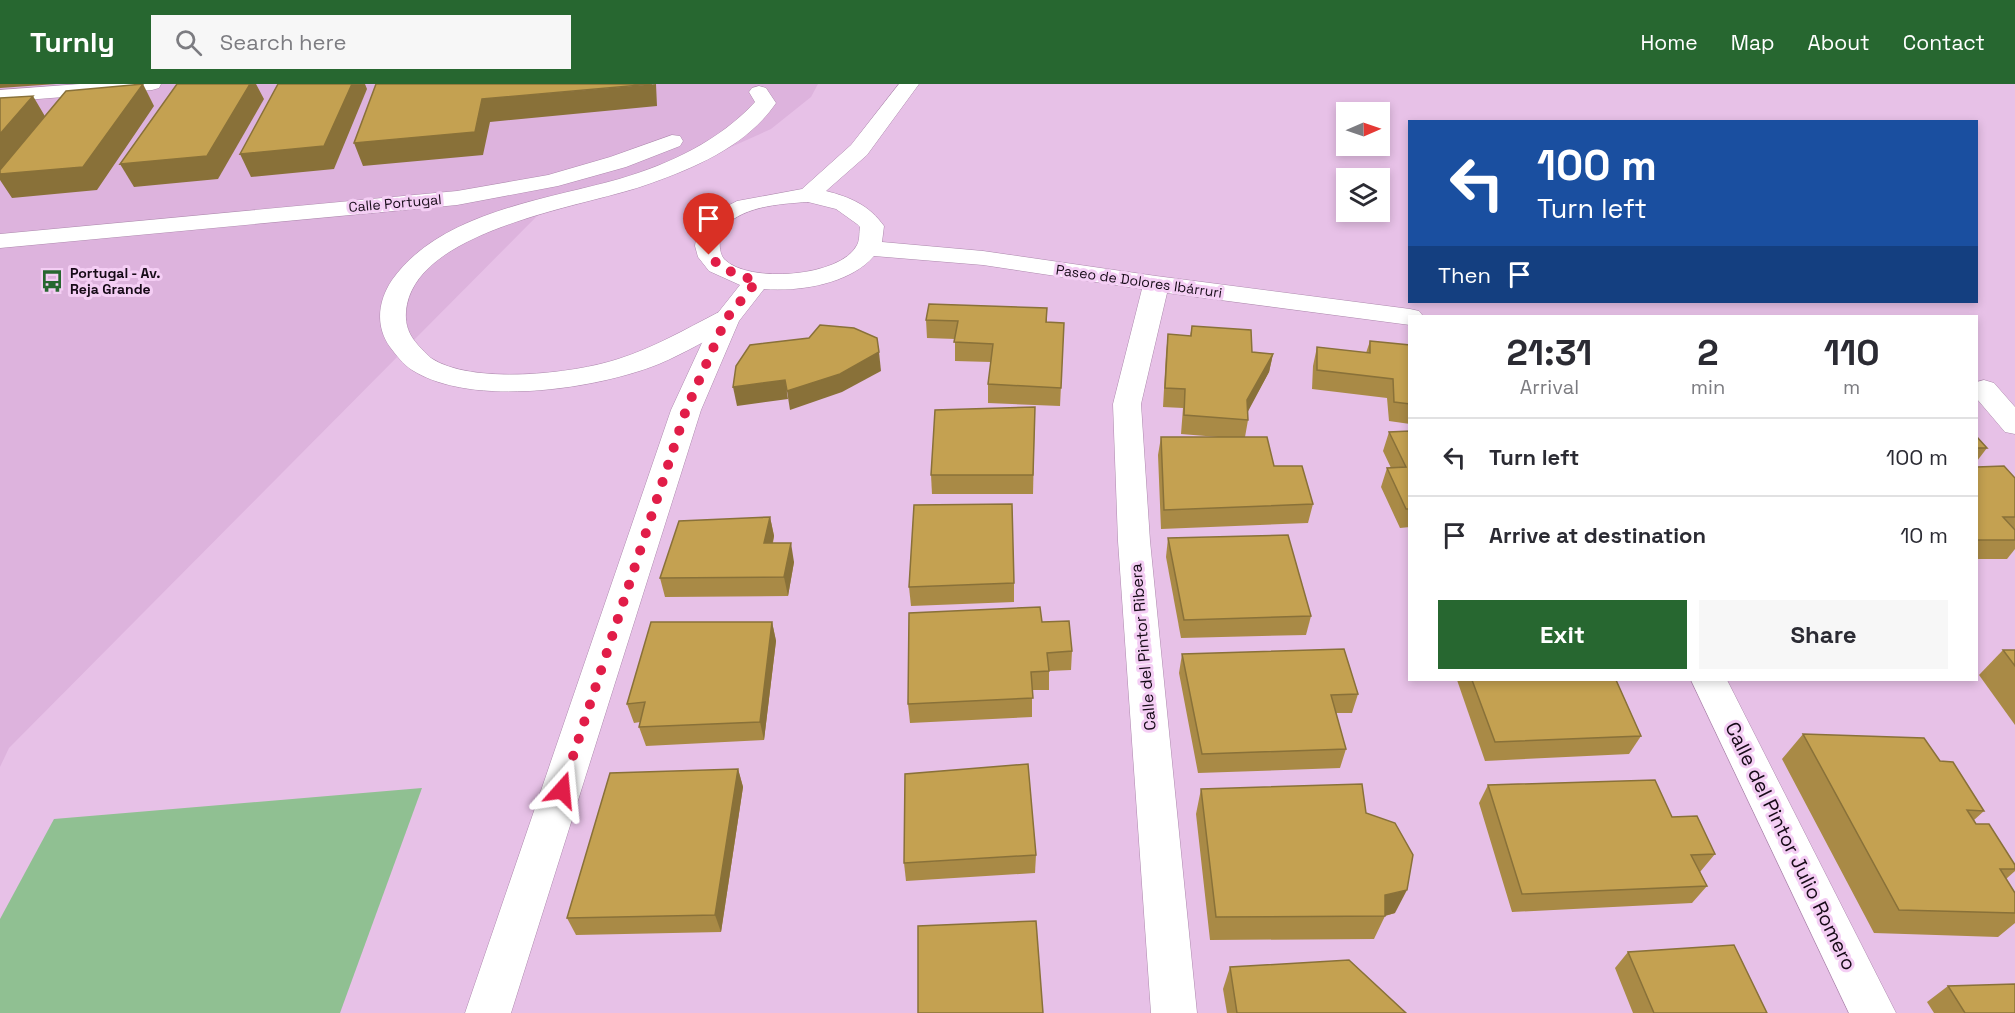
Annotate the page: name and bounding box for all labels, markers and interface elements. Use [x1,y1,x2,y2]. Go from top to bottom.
search box [151,15,571,69]
text: Turnly [30,24,115,60]
icon: search [172,26,205,59]
text: Search here [220,28,347,56]
text: Home [1640,29,1698,56]
text: Map [1731,29,1775,56]
text: About [1808,29,1870,56]
text: Contact [1903,29,1985,56]
north arrow [1336,102,1390,156]
map controls [1336,102,1390,222]
text: 100 m [1537,139,1657,192]
icon: left [1438,144,1516,222]
button: layers [1336,168,1390,222]
street label: Calle Portugal [348,190,442,216]
text: Turn left [1537,191,1647,226]
pin [683,193,734,255]
icon: arrive [692,202,725,235]
icon: arrive [1503,258,1536,291]
street label: Paseo de Dolores Ibárruri [1055,260,1223,302]
text: Then [1438,261,1491,289]
place label: Portugal - Av. Reja Grande [70,264,160,298]
bus stop icon: Portugal - Av. Reja Grande [39,268,65,294]
text: 21:31 [1506,330,1592,376]
text: 2 [1697,330,1719,376]
text: 110 [1824,330,1880,376]
text: Arrival [1520,374,1579,400]
text: min [1691,374,1725,400]
text: m [1843,374,1860,400]
icon: left [1438,441,1471,474]
text: Turn left [1489,443,1579,471]
text: 100 m [1886,443,1948,471]
icon: arrive [1438,519,1471,552]
text: Arrive at destination [1489,521,1706,549]
text: 10 m [1900,521,1948,549]
street label: Calle del Pintor Ribera [1125,563,1161,731]
button: Exit [1438,600,1687,669]
button: Share [1699,600,1948,669]
street label: Calle del Pintor Julio Romero [1719,718,1863,974]
position arrow [530,758,594,822]

